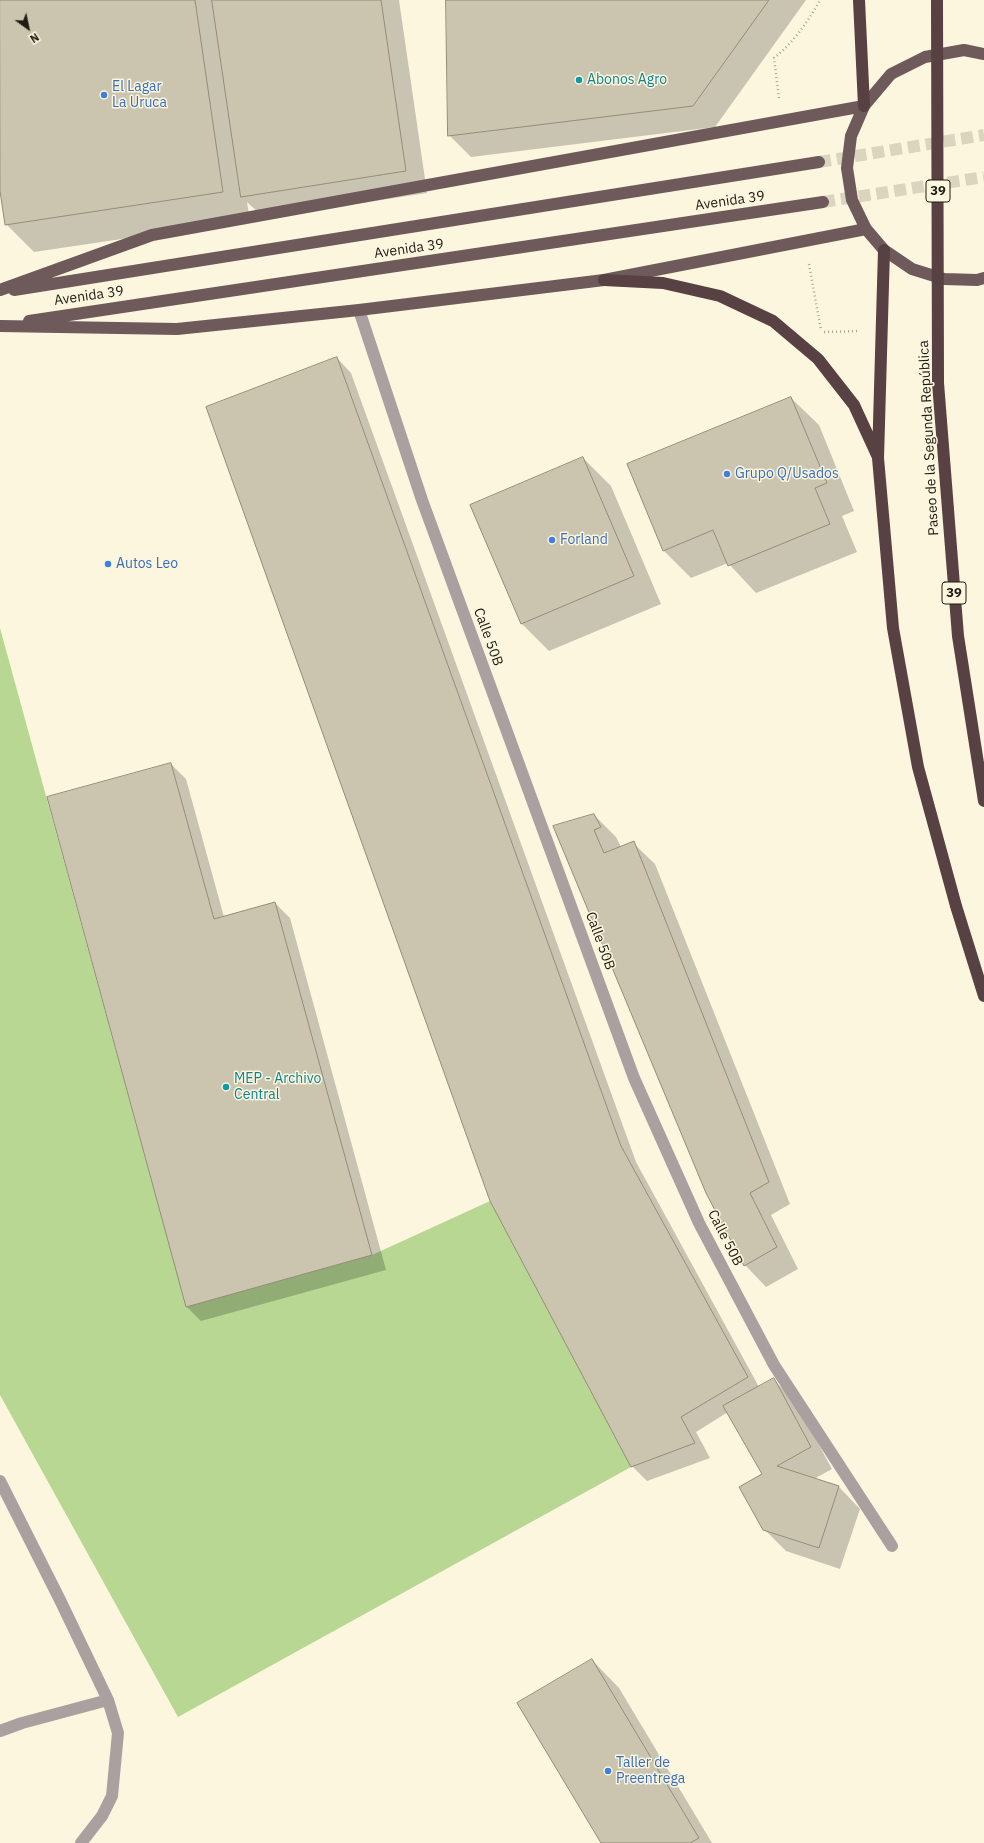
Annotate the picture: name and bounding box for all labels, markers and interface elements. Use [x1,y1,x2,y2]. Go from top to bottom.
north arrow [8,8,48,48]
text: N [27,30,42,46]
place label: Abonos Agro [587,72,667,88]
marker: Abonos Agro [574,75,584,85]
place label: El Lagar La Uruca [112,79,167,112]
marker: El Lagar La Uruca [99,90,109,100]
road number: 39 [926,180,950,202]
street label: Avenida 39 [694,188,766,214]
street label: Avenida 39 [373,236,445,262]
street label: Avenida 39 [53,283,125,309]
street label: Paseo de la Segunda República [915,340,943,536]
place label: Grupo Q/Usados [735,466,839,482]
marker: Grupo Q/Usados [722,469,732,479]
place label: Forland [560,532,608,548]
marker: Forland [547,535,557,545]
place label: Autos Leo [116,556,178,572]
marker: Autos Leo [103,559,113,569]
road number: 39 [942,582,966,604]
street label: Calle 50B [470,606,506,668]
street label: Calle 50B [582,910,618,972]
place label: MEP - Archivo Central [234,1071,321,1104]
marker: MEP - Archivo Central [221,1082,231,1092]
street label: Calle 50B [704,1207,746,1269]
place label: Taller de Preentrega [616,1755,685,1788]
marker: Taller de Preentrega [603,1766,613,1776]

